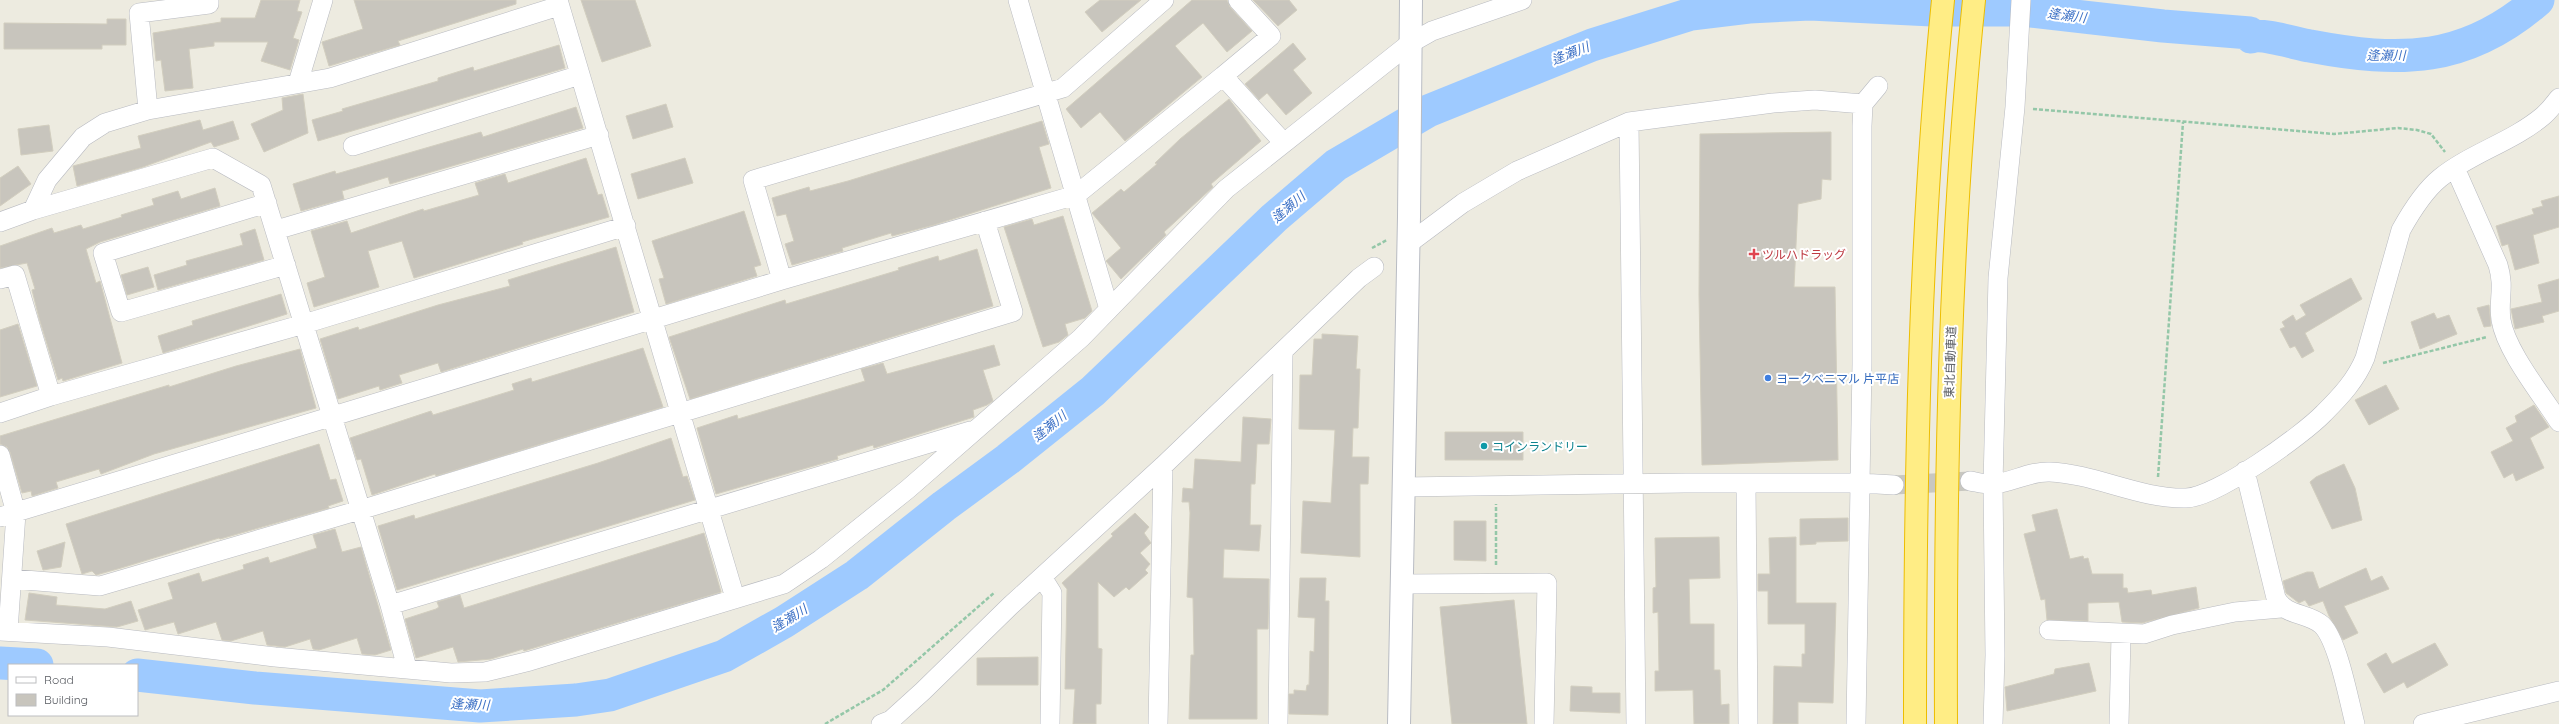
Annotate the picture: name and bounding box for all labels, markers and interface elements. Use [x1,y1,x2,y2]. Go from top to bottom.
water label: 逢瀬川 [2047,5,2089,26]
water label: 逢瀬川 [1549,38,1593,68]
water label: 逢瀬川 [2366,47,2407,63]
water label: 逢瀬川 [1268,187,1309,226]
place label: ツルハドラッグ [1762,247,1846,262]
marker: ツルハドラッグ [1749,249,1759,259]
street label: 東北自動車道 [1941,326,1959,398]
place label: ヨークベニマル 片平店 [1776,371,1899,386]
marker: ヨークベニマル 片平店 [1763,373,1773,383]
water label: 逢瀬川 [1029,406,1071,444]
place label: コインランドリー [1492,439,1588,454]
marker: コインランドリー [1479,441,1489,451]
water label: 逢瀬川 [768,600,811,635]
legend [8,664,138,716]
text: Road [44,672,74,687]
text: Building [44,692,88,707]
water label: 逢瀬川 [450,695,492,713]

